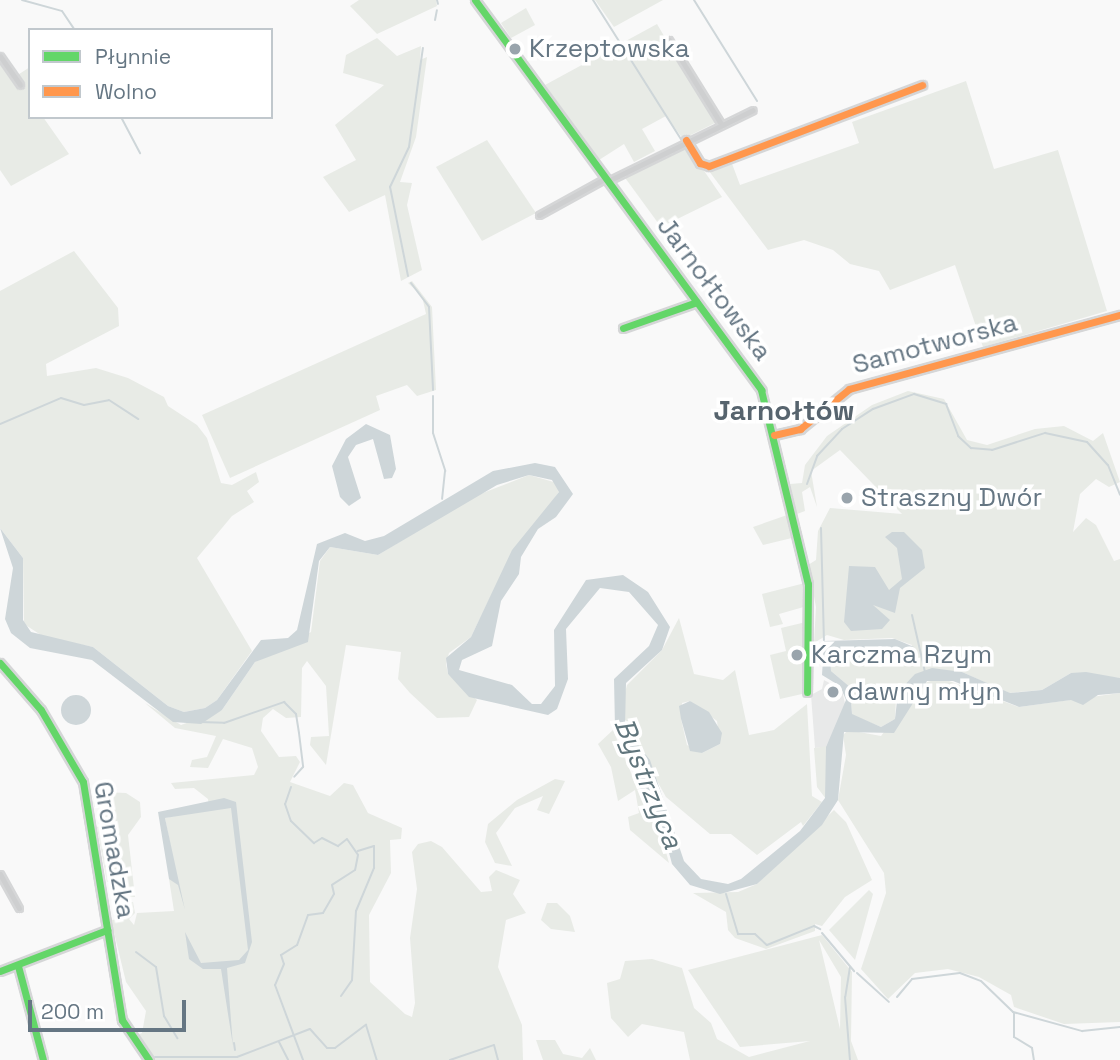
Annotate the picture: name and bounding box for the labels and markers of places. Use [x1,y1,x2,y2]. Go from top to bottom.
place label: Krzeptowska [529,33,690,65]
marker: Krzeptowska [507,41,523,57]
place label: Straszny Dwór [861,482,1042,514]
marker: Straszny Dwór [839,490,855,506]
place label: Karczma Rzym [811,639,992,671]
marker: Karczma Rzym [789,647,805,663]
place label: dawny młyn [847,676,1001,708]
marker: dawny młyn [825,684,841,700]

